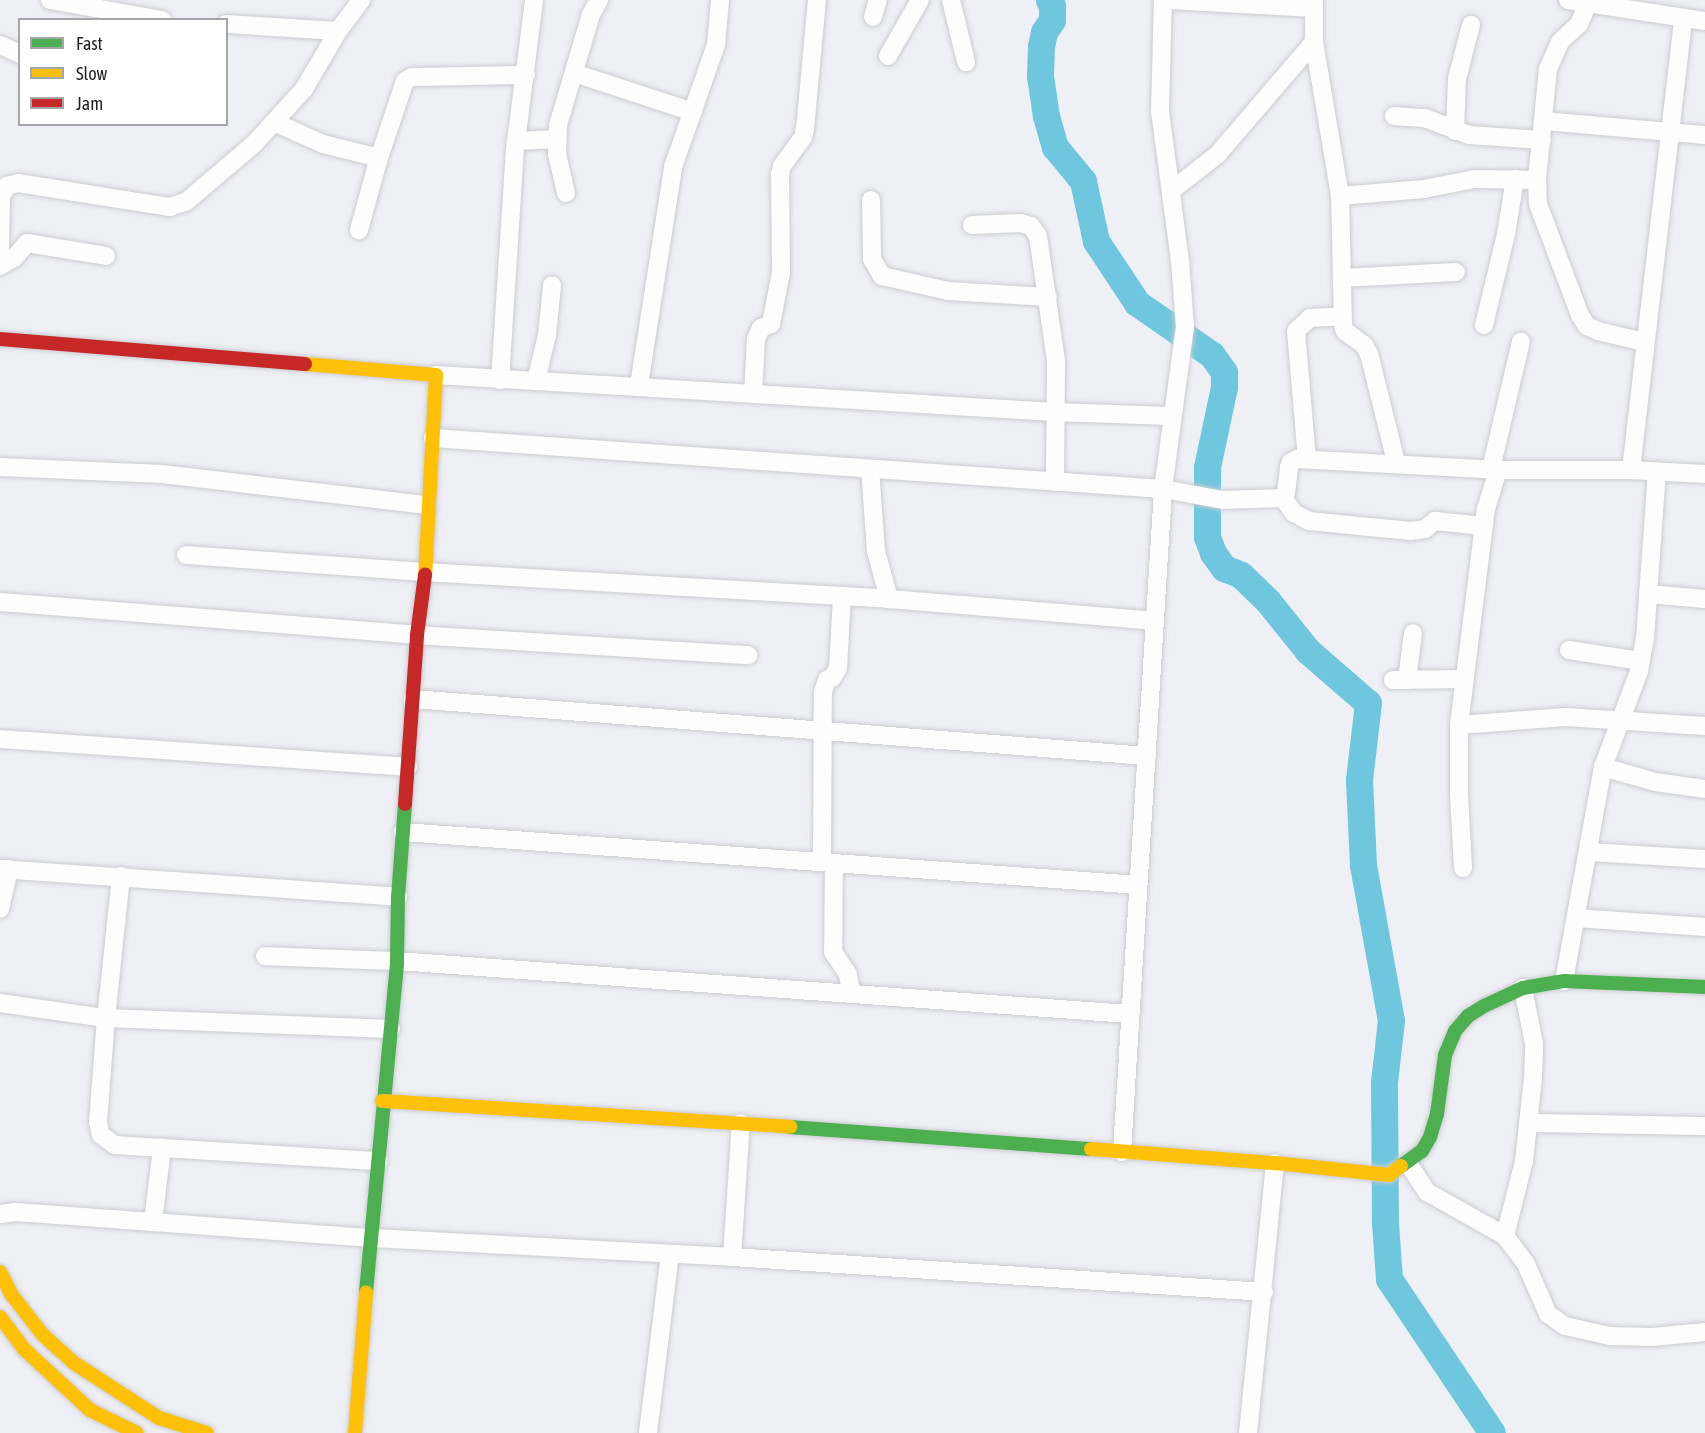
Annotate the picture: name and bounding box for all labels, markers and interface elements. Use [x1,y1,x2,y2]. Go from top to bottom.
legend [18,18,228,126]
text: Fast [76,33,103,54]
text: Slow [76,63,107,84]
text: Jam [76,93,103,114]

